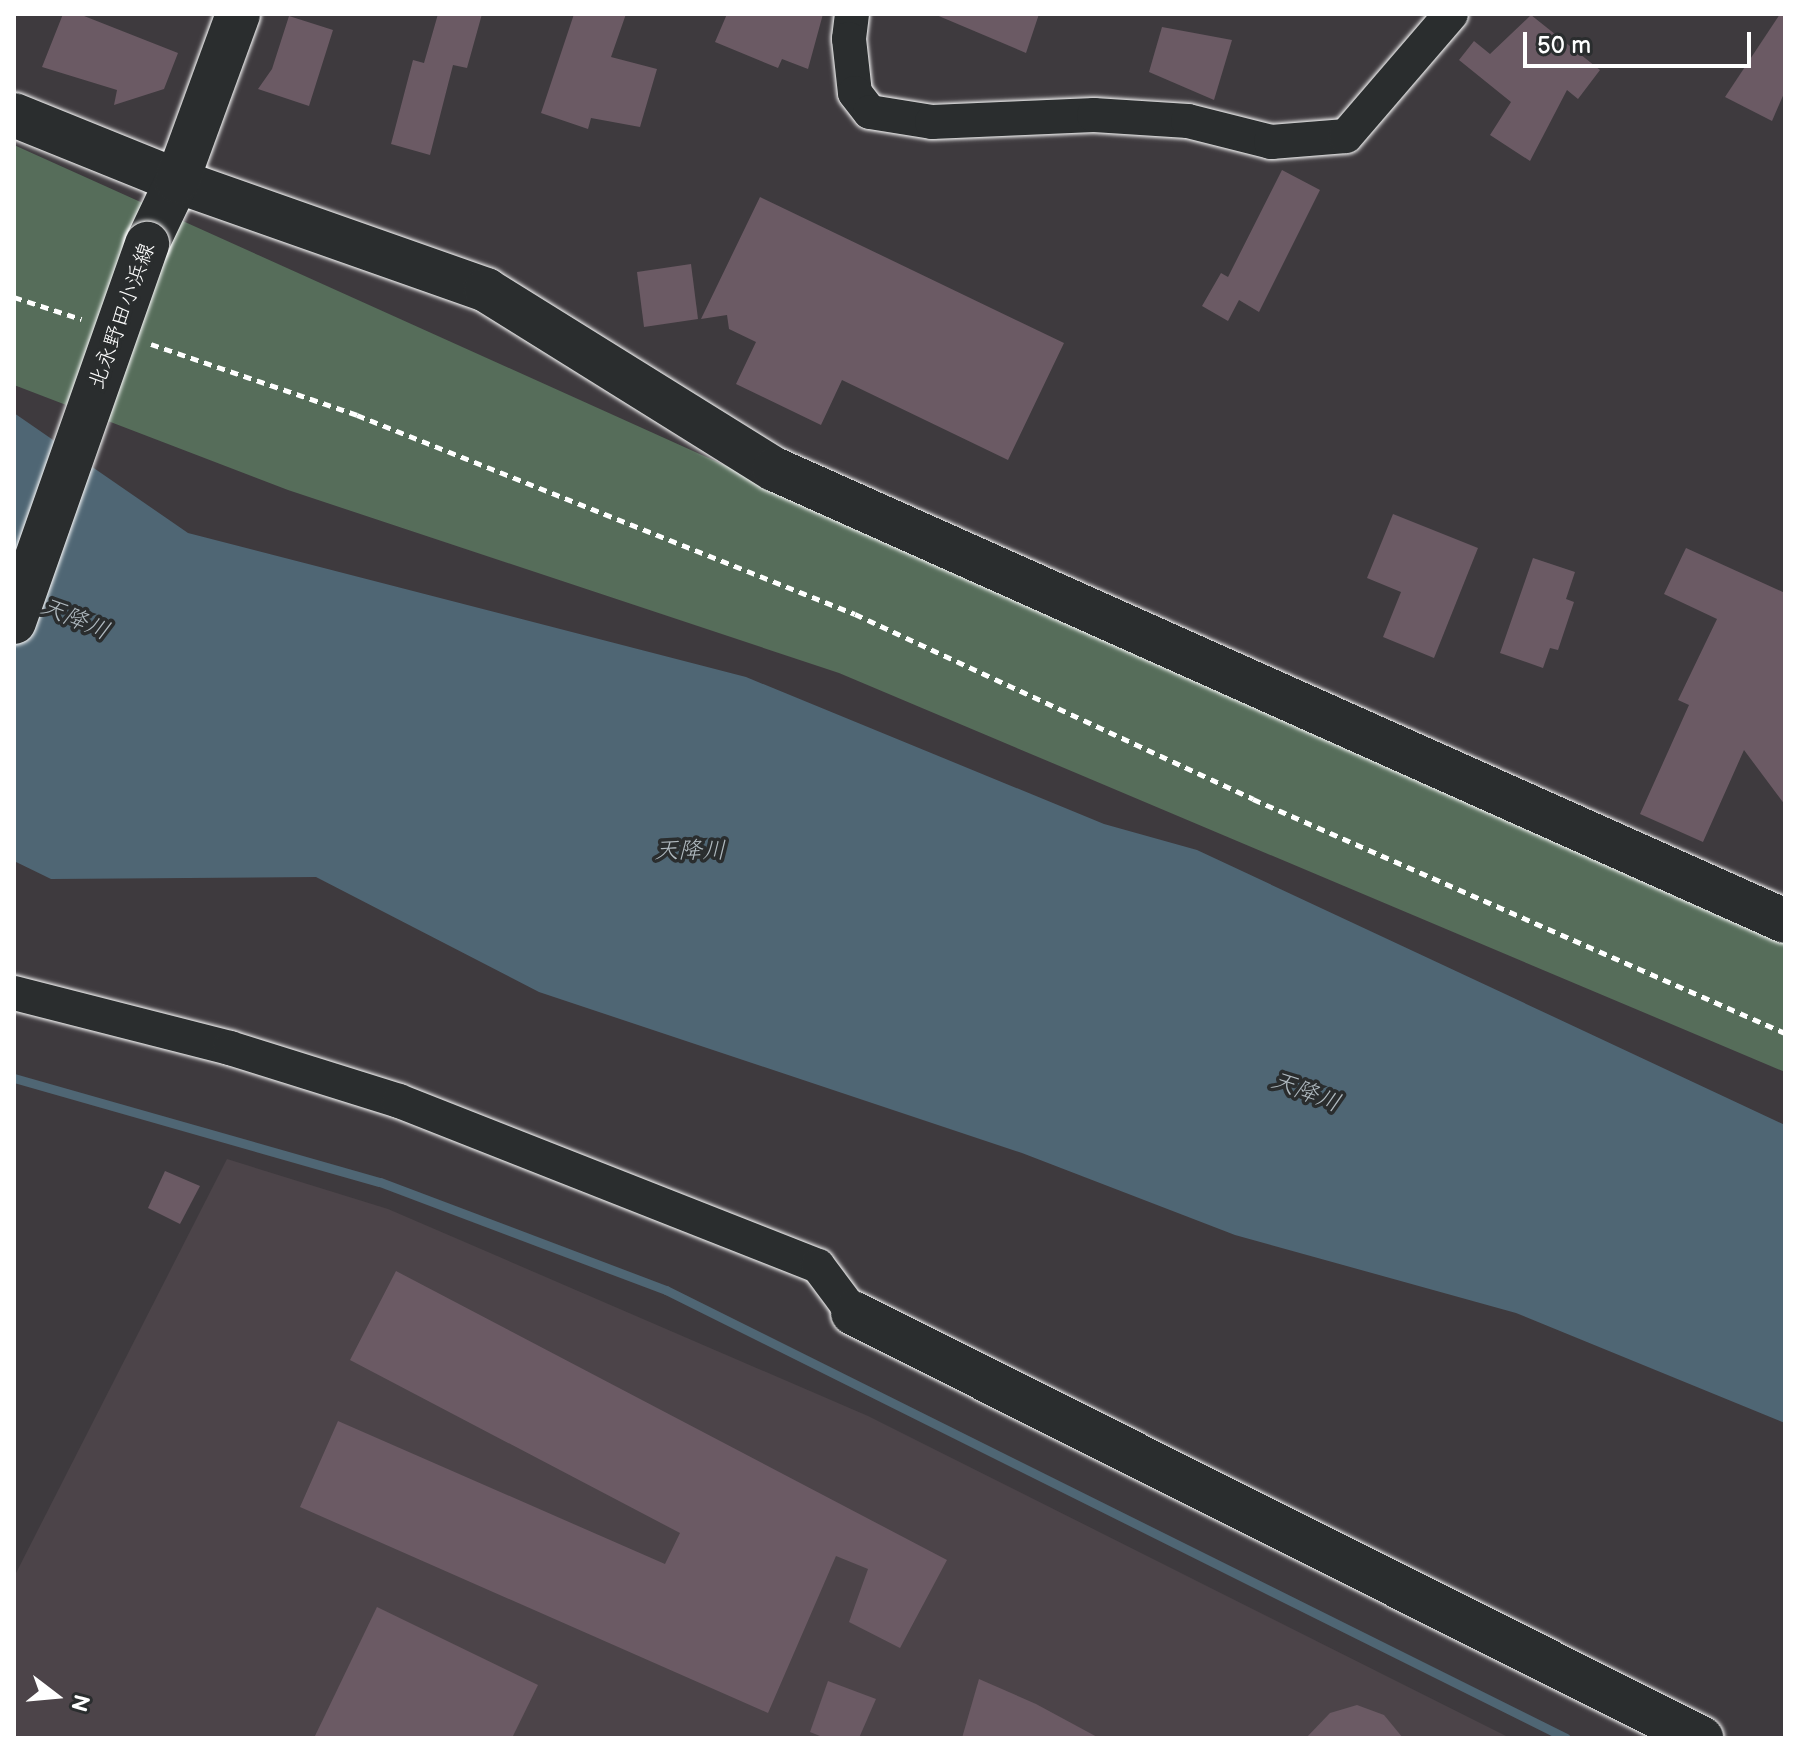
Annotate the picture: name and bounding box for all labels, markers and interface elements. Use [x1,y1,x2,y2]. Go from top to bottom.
scale bar [1527,16,1755,66]
text: 50 m [1537,31,1591,60]
street label: 北永野田小浜線 [83,239,161,393]
water label: 天降川 [36,592,114,646]
water label: 天降川 [654,837,726,865]
water label: 天降川 [1267,1066,1345,1118]
north arrow [16,1656,96,1736]
text: N [64,1691,95,1714]

